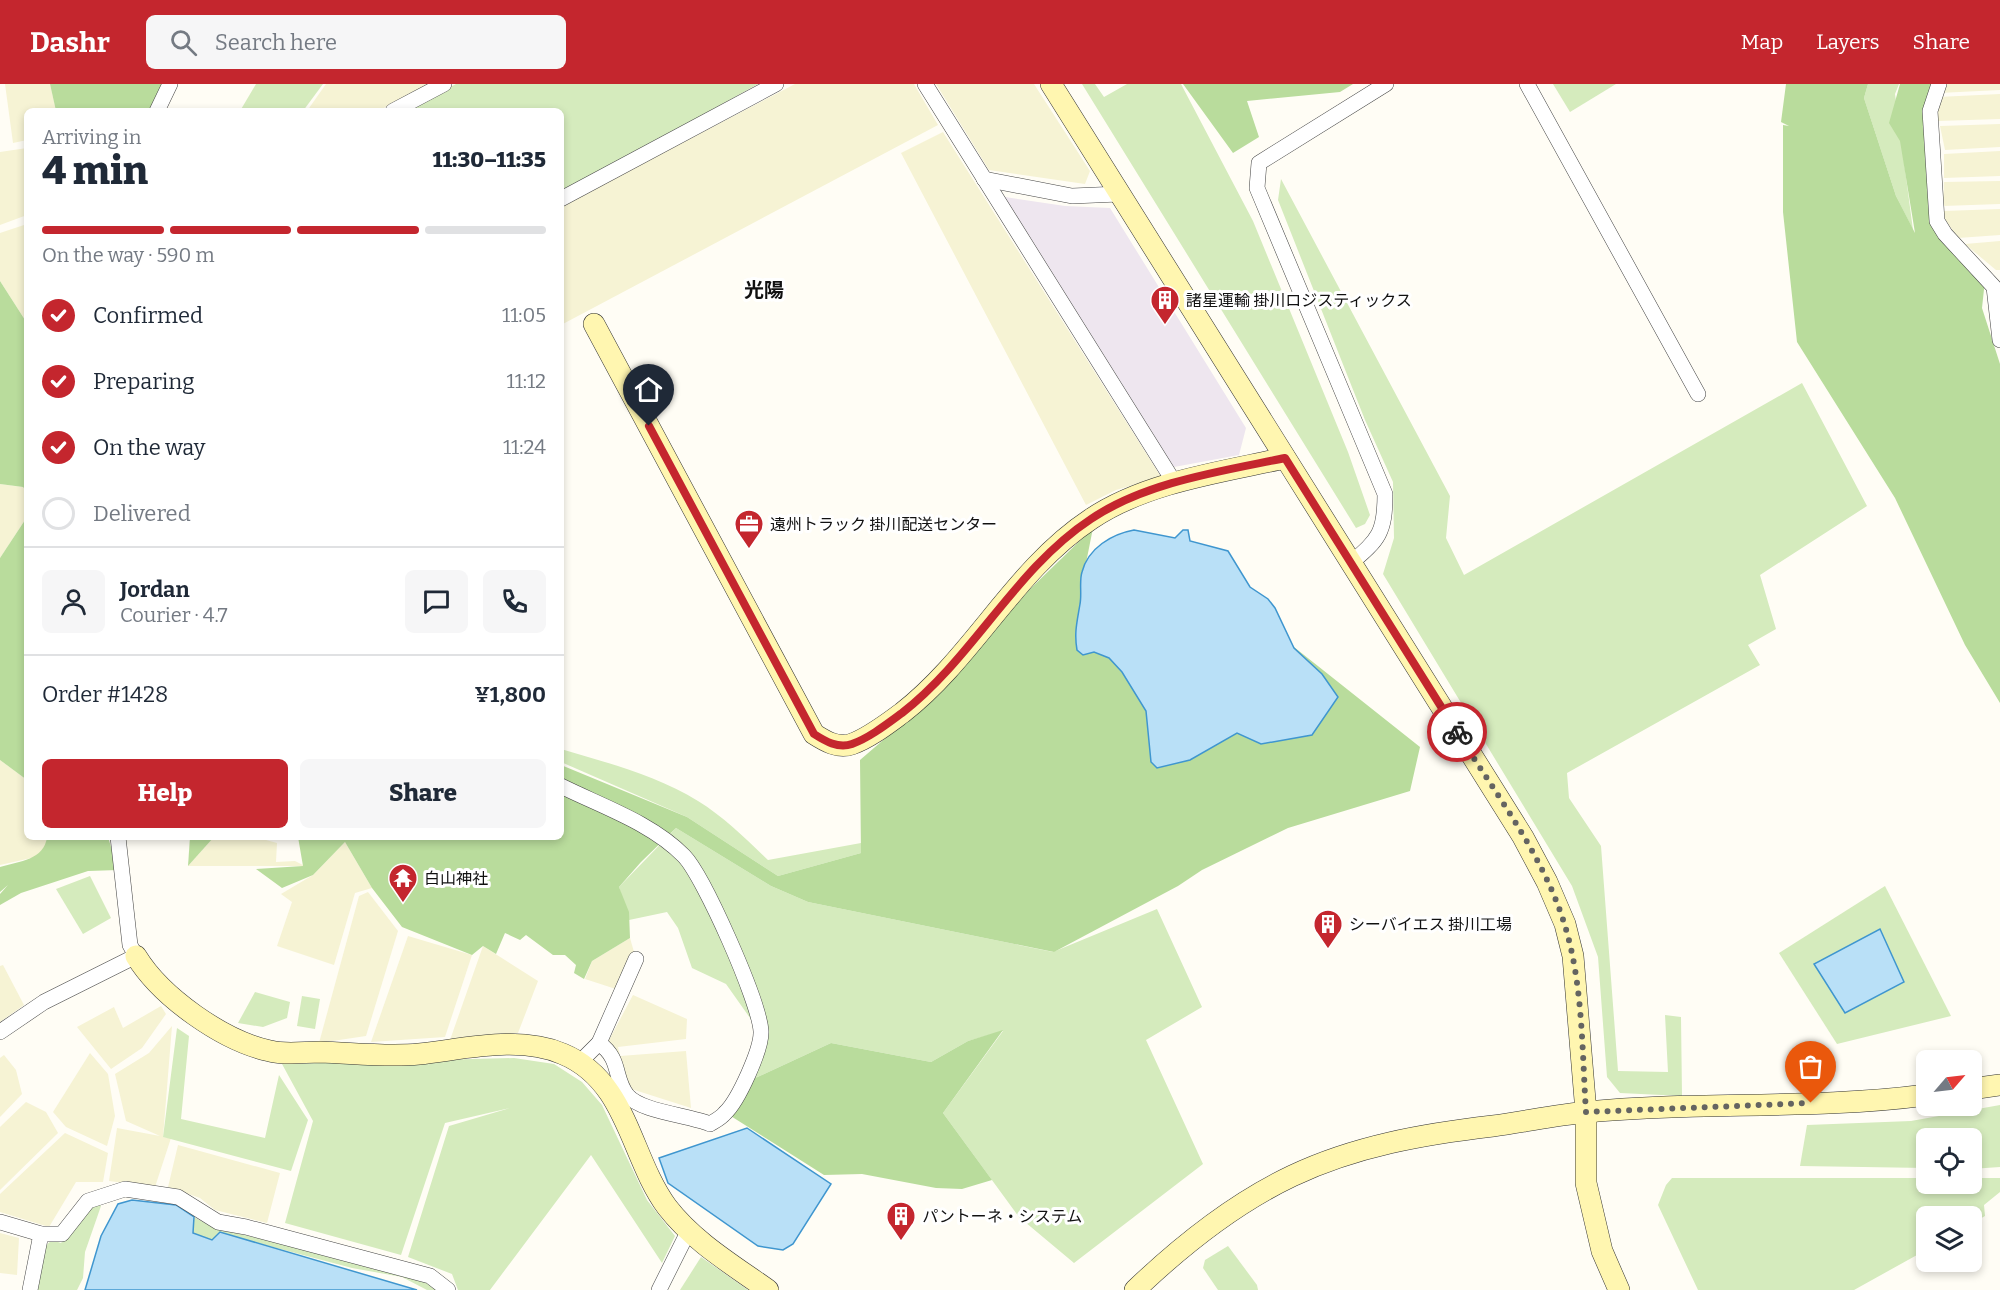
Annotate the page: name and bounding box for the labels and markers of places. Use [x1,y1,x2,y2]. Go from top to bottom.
building icon: 諸星運輸 掛川ロジスティックス [1149,284,1181,326]
place label: 諸星運輸 掛川ロジスティックス [1186,291,1412,310]
pin [623,364,674,426]
office icon: 遠州トラック 掛川配送センター [733,508,765,550]
place label: 遠州トラック 掛川配送センター [770,515,997,534]
temple icon: 白山神社 [387,862,419,904]
place label: 白山神社 [424,869,488,888]
building icon: シーバイエス 掛川工場 [1312,908,1344,950]
place label: シーバイエス 掛川工場 [1349,915,1512,934]
pin [1785,1041,1836,1103]
building icon: パントーネ・システム [885,1200,917,1242]
place label: パントーネ・システム [922,1207,1082,1226]

